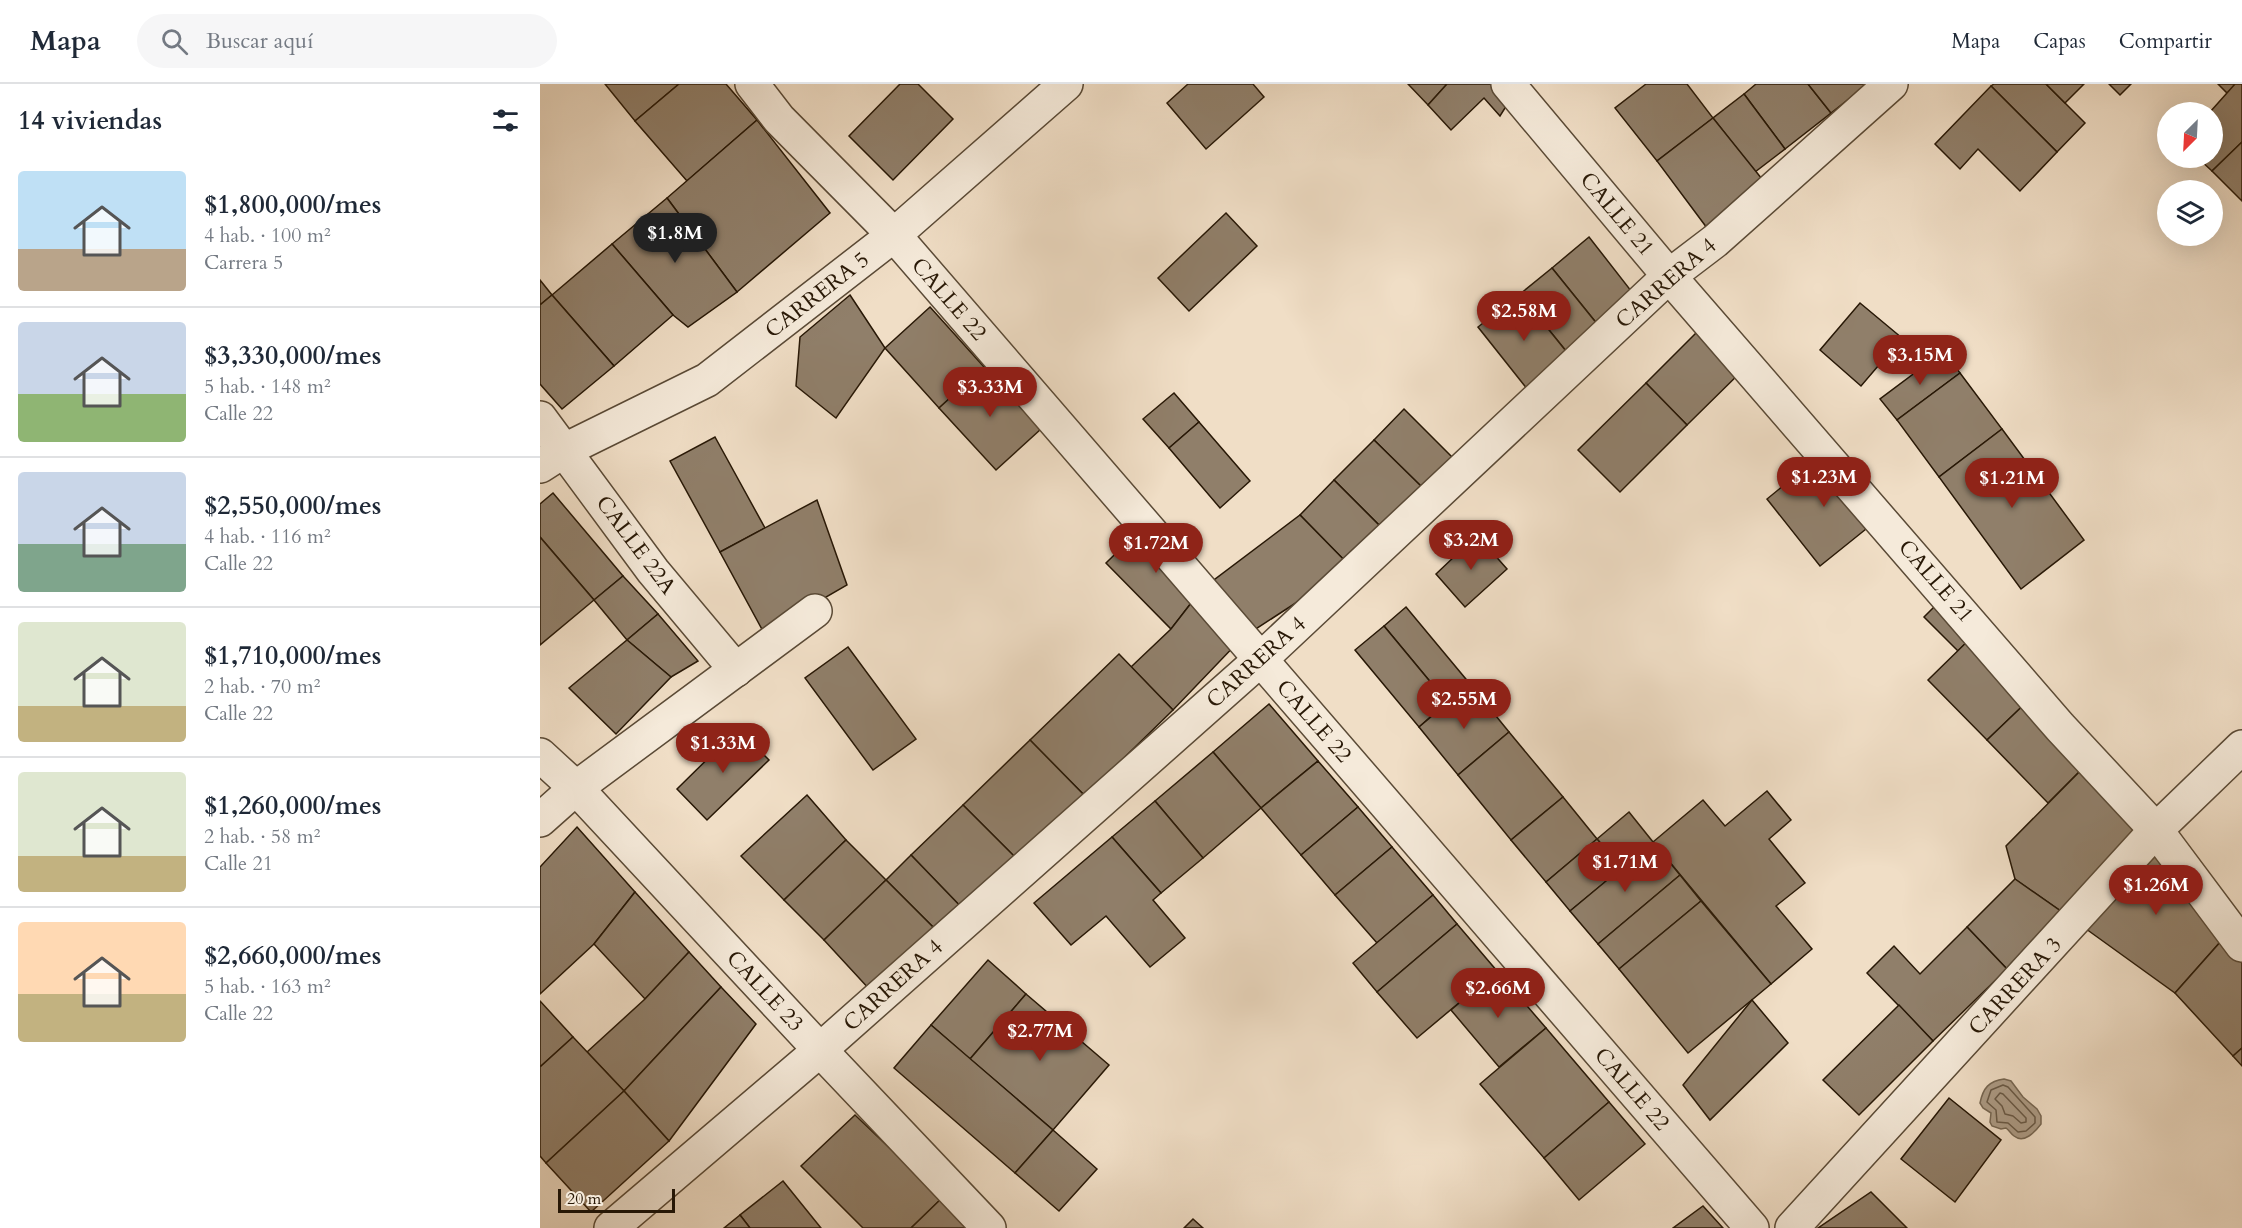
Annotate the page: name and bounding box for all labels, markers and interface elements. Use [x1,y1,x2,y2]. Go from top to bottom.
search box [137,14,557,68]
text: Mapa [30,22,101,60]
icon: search [158,25,191,58]
text: Buscar aquí [206,26,313,56]
text: Mapa [1951,27,2000,56]
text: Capas [2033,27,2086,56]
text: Compartir [2119,27,2212,56]
north arrow [2157,102,2223,168]
map controls [2157,102,2223,246]
text: 14 viviendas [18,103,162,138]
icon: filters [489,104,522,137]
street label: CALLE 21 [1573,166,1661,262]
button: layers [2157,180,2223,246]
text: $1,800,000/mes [204,187,381,222]
icon: home [66,195,138,267]
pin: $1.8M [633,213,717,264]
text: $1.8M [647,219,703,246]
text: 4 hab. · 100 m² [204,222,331,249]
street label: CARRERA 4 [1609,231,1723,335]
street label: CARRERA 5 [759,245,875,345]
text: Carrera 5 [204,249,283,276]
street label: CALLE 22 [905,251,993,347]
pin: $2.58M [1475,291,1573,342]
text: $2.58M [1491,297,1557,324]
pin: $3.15M [1871,335,1969,386]
text: $3,330,000/mes [204,338,381,373]
text: $3.15M [1887,341,1953,368]
icon: home [66,346,138,418]
pin: $3.33M [941,367,1039,418]
text: 5 hab. · 148 m² [204,373,331,400]
text: $3.33M [957,373,1023,400]
text: Calle 22 [204,400,273,427]
pin: $1.23M [1775,457,1873,508]
pin: $1.21M [1963,458,2061,509]
text: $1.23M [1791,463,1857,490]
text: $1.21M [1979,464,2045,491]
text: $2,550,000/mes [204,488,381,523]
street label: CALLE 22A [589,489,683,601]
icon: home [66,496,138,568]
pin: $3.2M [1429,520,1513,571]
text: 4 hab. · 116 m² [204,523,331,550]
pin: $1.72M [1107,523,1205,574]
text: $3.2M [1443,526,1499,553]
text: $1.72M [1123,529,1189,556]
street label: CALLE 21 [1892,533,1980,629]
text: Calle 22 [204,550,273,577]
street label: CARRERA 4 [1200,609,1312,715]
text: $1,710,000/mes [204,638,381,673]
icon: home [66,646,138,718]
text: 2 hab. · 70 m² [204,673,320,700]
street label: CALLE 22 [1270,673,1358,769]
pin: $2.55M [1415,679,1513,730]
text: $2.55M [1431,685,1497,712]
text: Calle 22 [204,700,273,727]
pin: $1.33M [674,723,772,774]
text: $1.33M [690,729,756,756]
text: $1,260,000/mes [204,788,381,823]
icon: home [66,796,138,868]
text: 2 hab. · 58 m² [204,823,320,850]
pin: $1.71M [1576,842,1674,893]
text: $1.71M [1592,848,1658,875]
text: Calle 21 [204,850,273,877]
pin: $1.26M [2107,865,2205,916]
text: $1.26M [2123,871,2189,898]
street label: CARRERA 3 [1962,930,2068,1042]
street label: CARRERA 4 [837,932,949,1038]
text: $2,660,000/mes [204,938,381,973]
street label: CALLE 23 [720,944,810,1038]
icon: home [66,946,138,1018]
pin: $2.66M [1449,968,1547,1019]
text: 5 hab. · 163 m² [204,973,331,1000]
text: $2.66M [1465,974,1531,1001]
text: Calle 22 [204,1000,273,1027]
pin: $2.77M [991,1011,1089,1062]
text: $2.77M [1007,1017,1073,1044]
street label: CALLE 22 [1588,1041,1676,1137]
scale bar [558,1186,675,1214]
text: 20 m [567,1188,601,1210]

